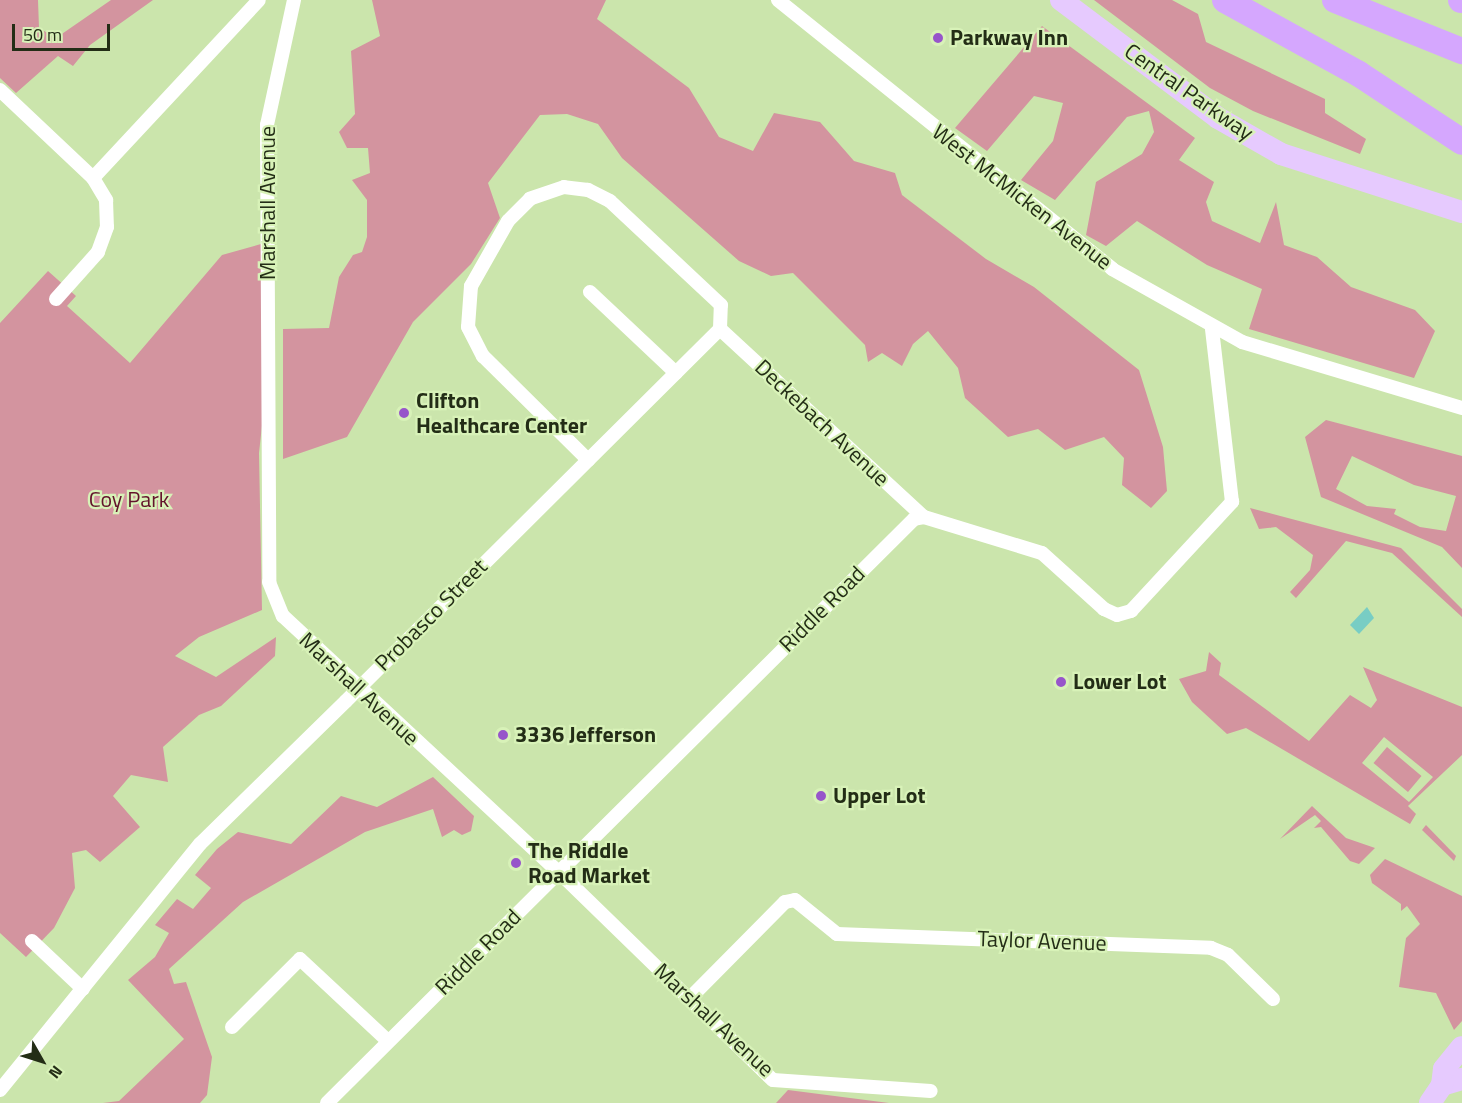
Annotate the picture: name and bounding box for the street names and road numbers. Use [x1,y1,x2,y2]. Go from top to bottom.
street label: Central Parkway [1120,38,1258,146]
street label: West McMicken Avenue [927,119,1117,275]
street label: Marshall Avenue [255,126,281,280]
street label: Deckebach Avenue [749,354,895,492]
street label: Probasco Street [370,554,492,676]
street label: Riddle Road [774,561,870,657]
street label: Marshall Avenue [294,627,424,751]
street label: Riddle Road [430,904,526,1000]
street label: Taylor Avenue [977,926,1107,956]
street label: Marshall Avenue [649,958,779,1082]

